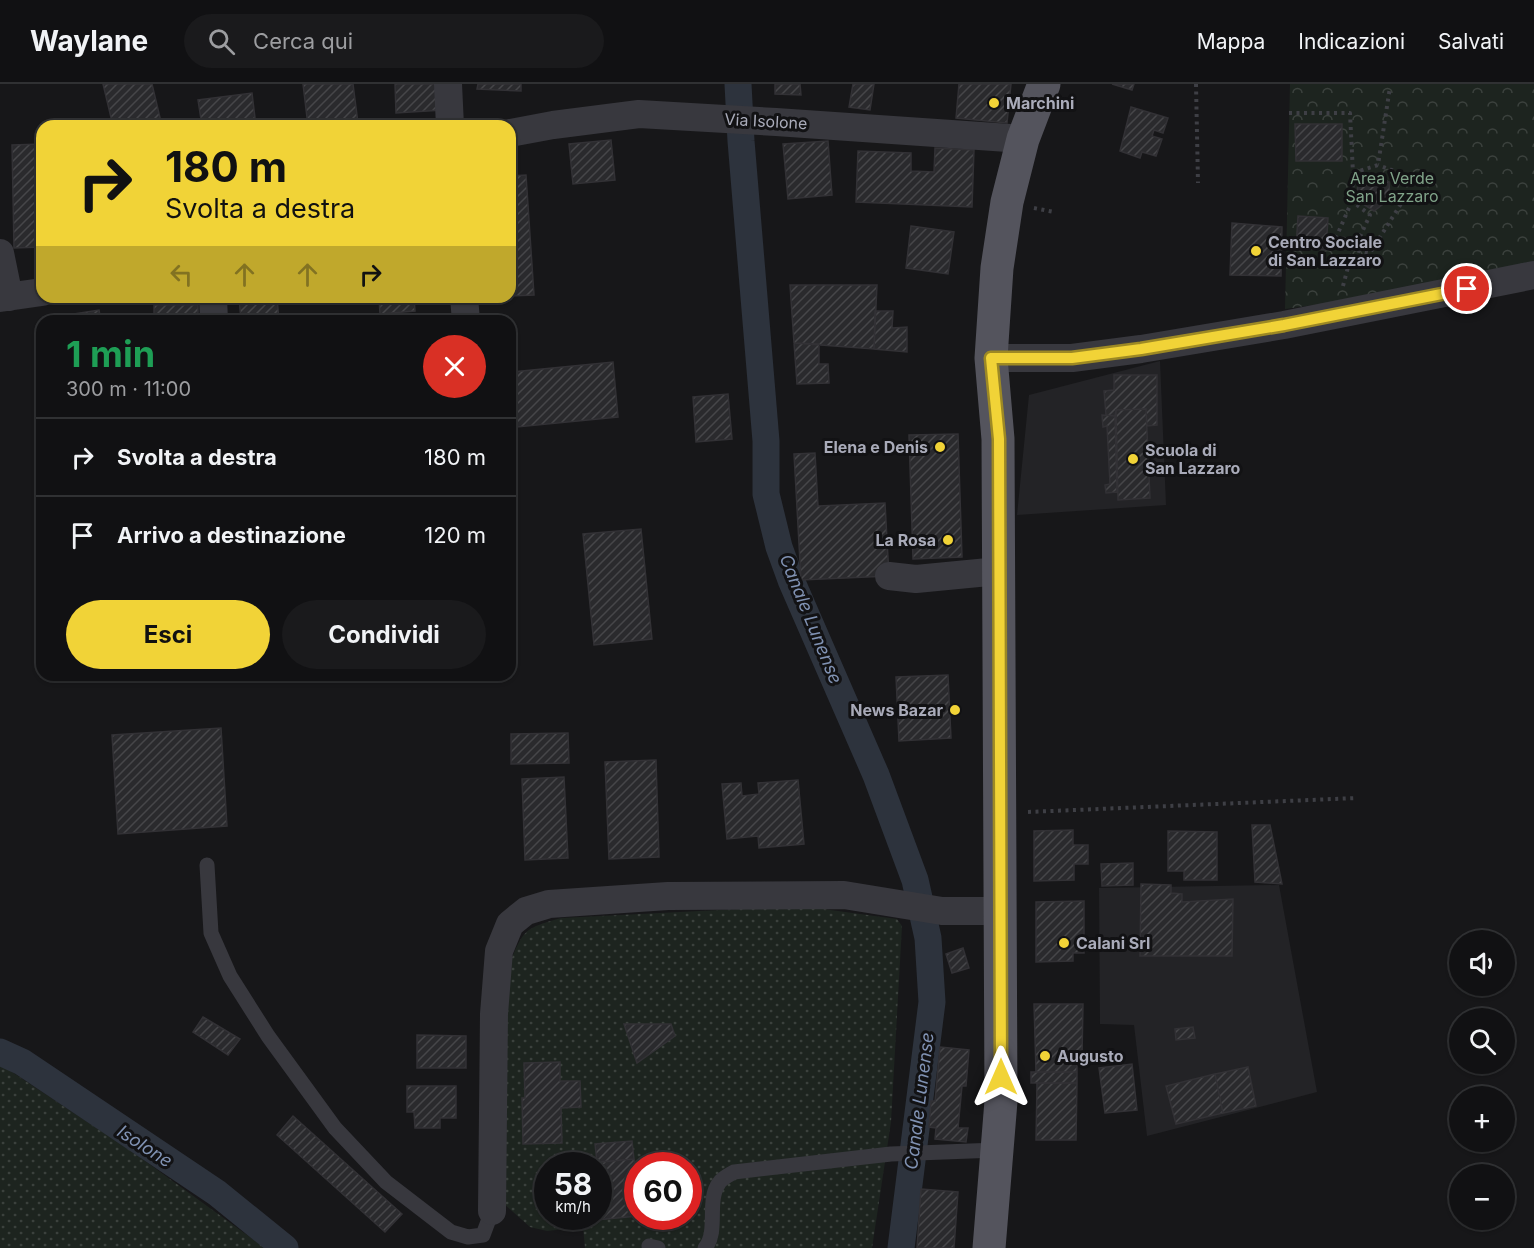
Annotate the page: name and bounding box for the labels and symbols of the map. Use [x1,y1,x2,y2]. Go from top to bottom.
place label: Marchini [1006,93,1074,113]
marker: Marchini [987,96,1001,110]
street label: Via Isolone [724,109,808,133]
park label: Area Verde San Lazzaro [1345,168,1439,206]
place label: Centro Sociale di San Lazzaro [1268,232,1382,270]
marker: Centro Sociale di San Lazzaro [1249,244,1263,258]
pin [1441,263,1492,314]
place label: Elena e Denis [824,437,928,457]
marker: Elena e Denis [933,440,947,454]
place label: Scuola di San Lazzaro [1145,440,1241,478]
marker: Scuola di San Lazzaro [1126,452,1140,466]
place label: La Rosa [876,530,936,550]
marker: La Rosa [941,533,955,547]
water label: Canale Lunense [775,551,847,687]
place label: News Bazar [850,700,943,720]
marker: News Bazar [948,703,962,717]
place label: Calani Srl [1076,933,1150,953]
marker: Calani Srl [1057,936,1071,950]
water label: Canale Lunense [900,1031,938,1171]
position arrow [969,1045,1033,1109]
place label: Augusto [1057,1046,1124,1066]
marker: Augusto [1038,1049,1052,1063]
water label: Isolone [114,1121,176,1171]
speed limit sign: 60 [624,1152,702,1230]

